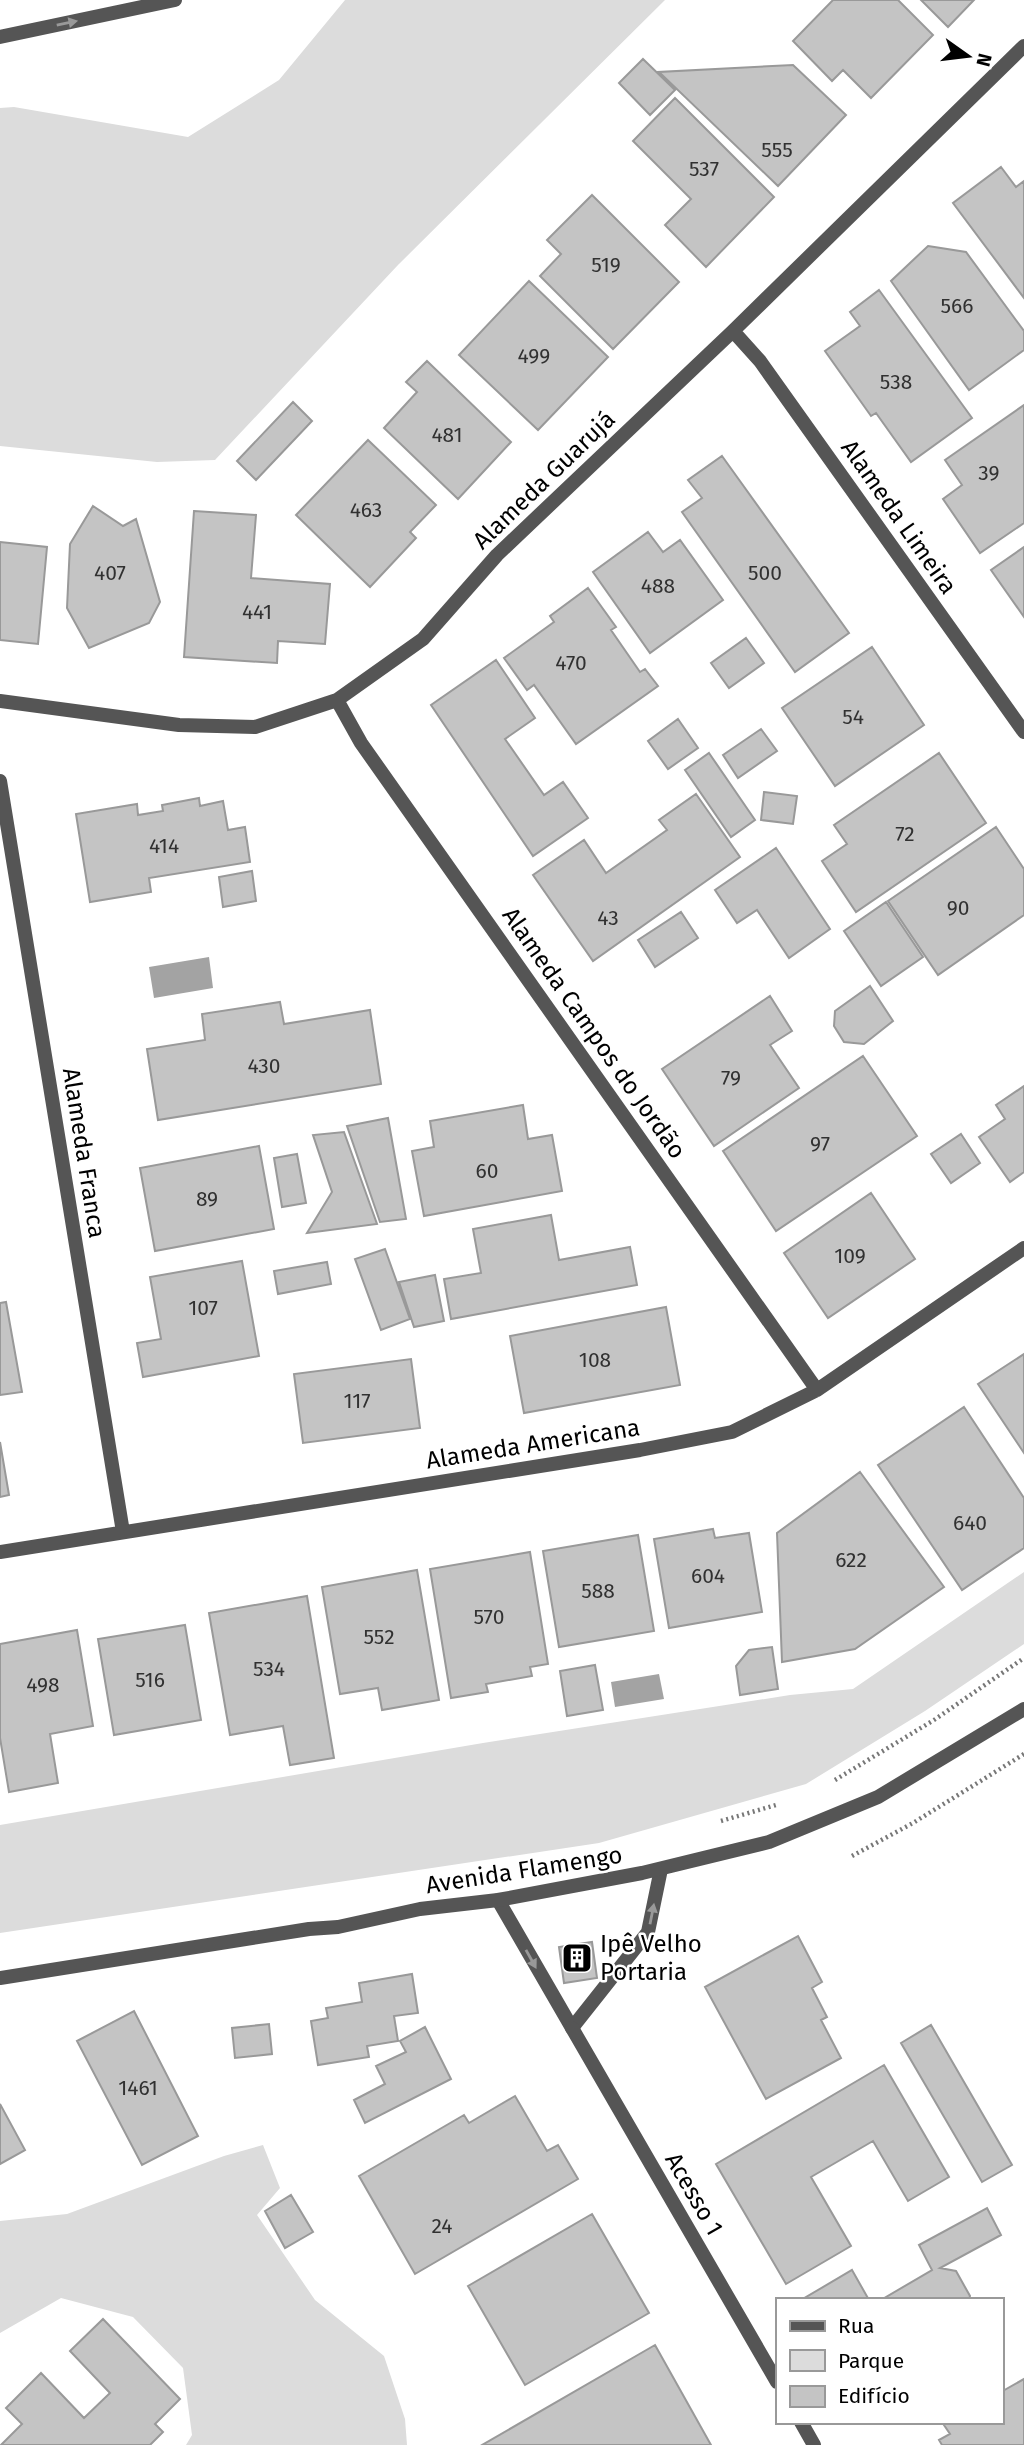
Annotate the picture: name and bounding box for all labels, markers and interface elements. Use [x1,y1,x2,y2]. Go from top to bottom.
one-way arrow [56,18,78,29]
north arrow [933,21,1003,91]
text: N [971,51,997,69]
house number: 555 [761,137,793,163]
house number: 537 [689,156,719,182]
house number: 519 [591,252,621,278]
house number: 566 [941,293,973,319]
house number: 499 [518,343,550,369]
house number: 538 [880,369,912,395]
street label: Alameda Guarujá [467,405,621,555]
house number: 481 [431,422,463,448]
street label: Alameda Limeira [835,435,963,599]
house number: 39 [978,460,1000,486]
house number: 463 [350,497,382,523]
house number: 407 [94,560,126,586]
house number: 500 [748,560,782,586]
house number: 488 [641,573,675,599]
house number: 441 [242,599,272,625]
house number: 470 [555,650,587,676]
house number: 54 [842,704,864,730]
house number: 72 [895,821,915,847]
house number: 414 [149,833,179,859]
house number: 90 [947,895,969,921]
street label: Alameda Campos do Jordão [497,902,691,1164]
house number: 43 [597,905,619,931]
house number: 430 [247,1053,281,1079]
house number: 79 [721,1065,741,1091]
street label: Alameda Franca [57,1066,111,1240]
house number: 97 [810,1131,830,1157]
house number: 60 [476,1158,498,1184]
house number: 89 [196,1186,218,1212]
house number: 109 [834,1243,866,1269]
house number: 107 [188,1295,218,1321]
house number: 108 [579,1347,611,1373]
house number: 117 [343,1388,371,1414]
street label: Alameda Americana [424,1413,642,1475]
house number: 640 [953,1510,987,1536]
house number: 622 [835,1547,867,1573]
house number: 604 [691,1563,725,1589]
house number: 588 [581,1578,615,1604]
house number: 570 [474,1604,504,1630]
house number: 552 [363,1624,395,1650]
house number: 534 [253,1656,285,1682]
house number: 516 [135,1667,165,1693]
house number: 498 [26,1672,60,1698]
street label: Avenida Flamengo [424,1841,624,1899]
one-way arrow [647,1903,658,1925]
place label: Ipê Velho Portaria [600,1930,702,1986]
building icon: Ipê Velho Portaria [560,1941,594,1975]
one-way arrow [525,1950,537,1969]
house number: 1461 [118,2075,158,2101]
street label: Acesso 1 [659,2148,729,2240]
house number: 24 [432,2213,453,2239]
legend [776,2298,1003,2424]
text: Rua [838,2313,874,2339]
text: Parque [838,2348,904,2374]
text: Edifício [838,2383,910,2409]

